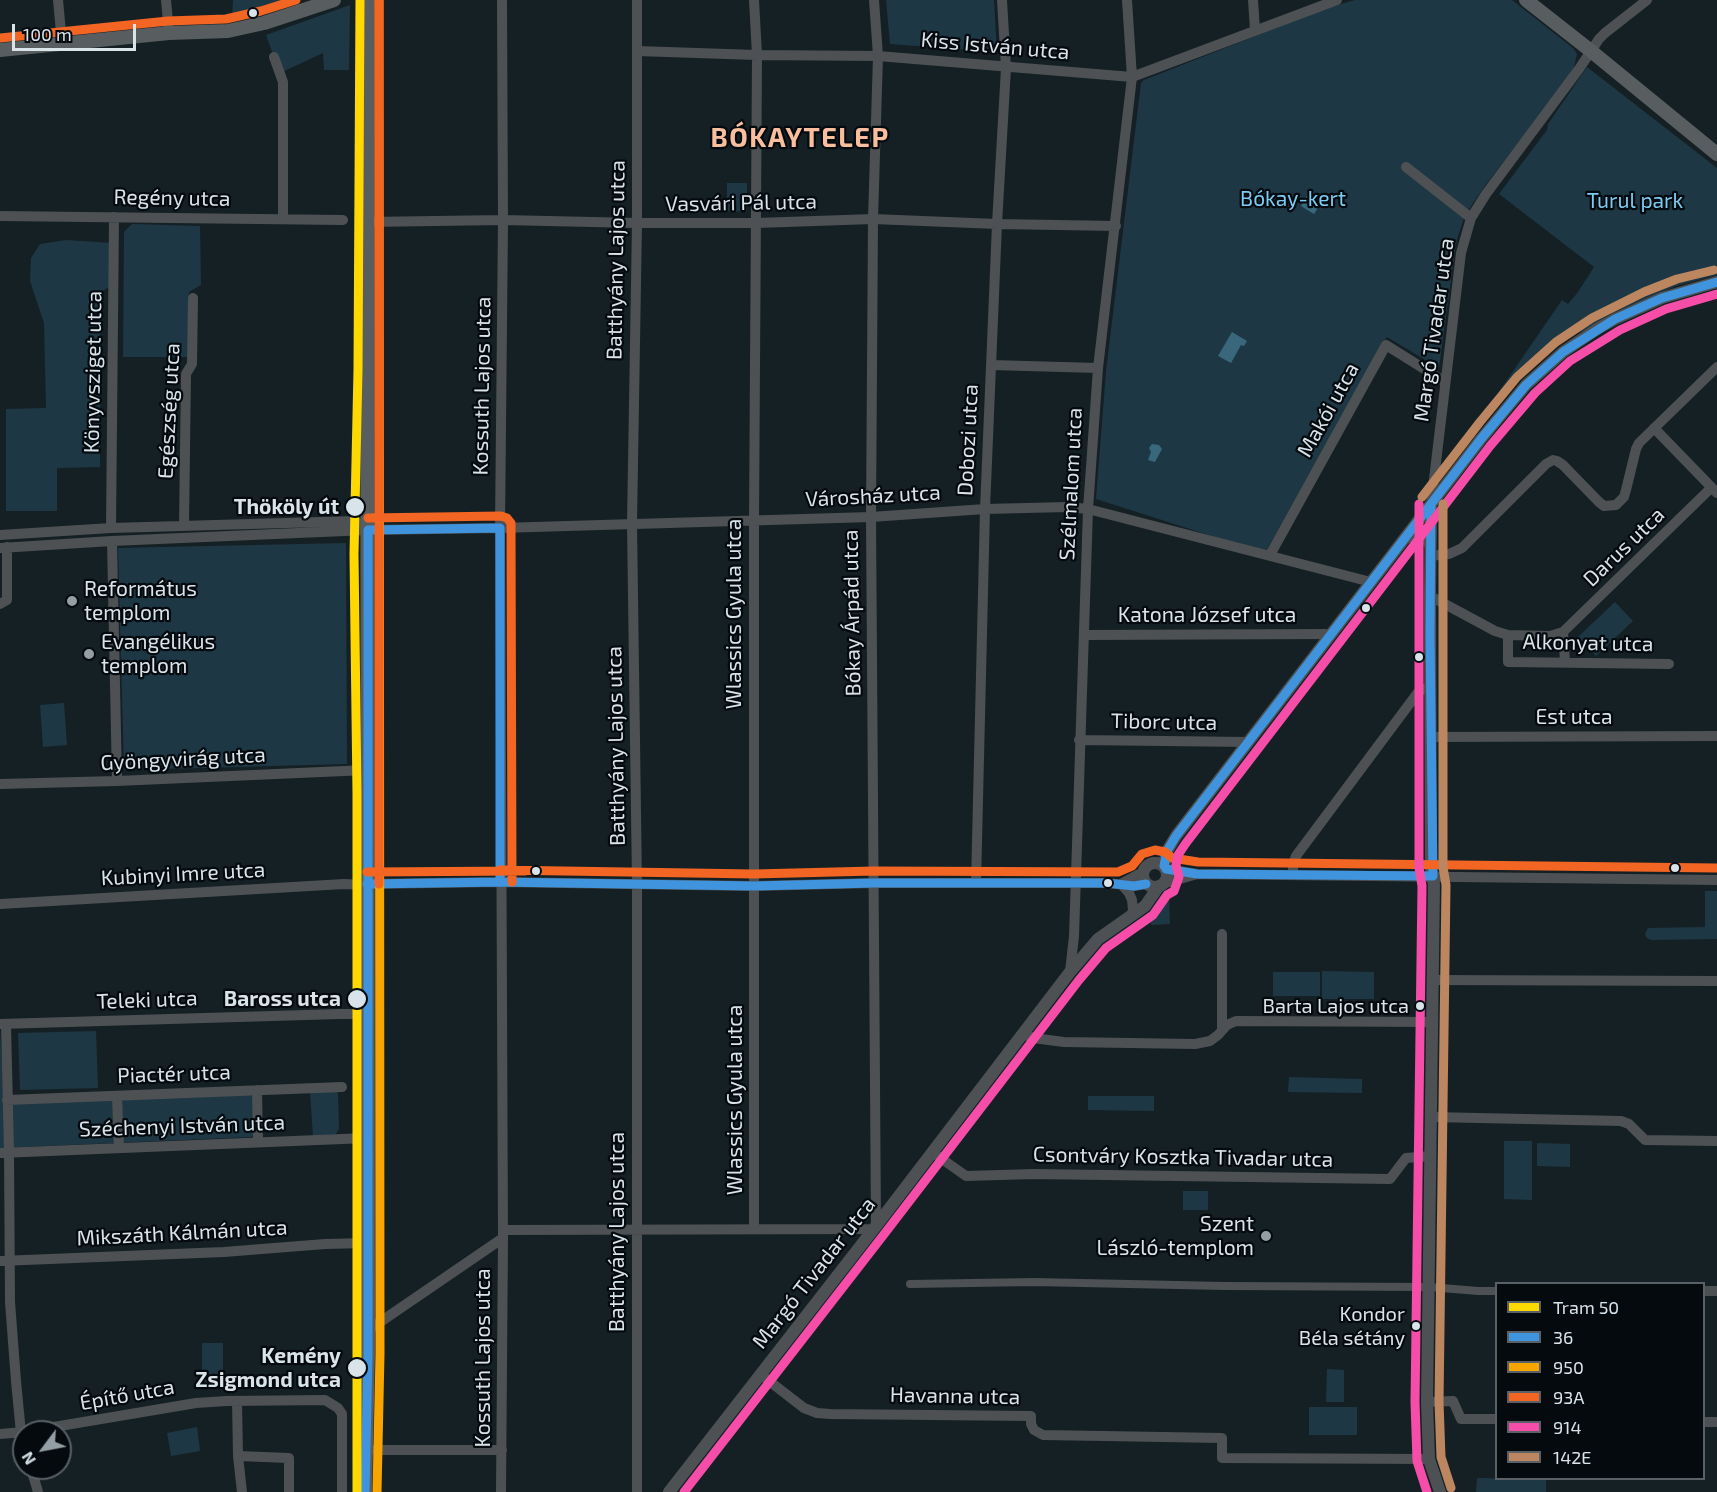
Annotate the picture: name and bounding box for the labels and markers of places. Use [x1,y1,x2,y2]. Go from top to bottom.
unlabelled marker [247,7,259,19]
place label: Thököly út [234,494,339,520]
marker: Thököly út [344,496,366,518]
place label: Református templom [84,576,197,626]
marker: Református templom [65,594,79,608]
unlabelled marker [1360,602,1372,614]
place label: Evangélikus templom [101,629,215,679]
marker: Evangélikus templom [82,647,96,661]
unlabelled marker [1413,651,1425,663]
unlabelled marker [1669,862,1681,874]
unlabelled marker [530,865,542,877]
unlabelled marker [1102,877,1114,889]
place label: Baross utca [224,986,341,1012]
marker: Baross utca [346,988,368,1010]
place label: Barta Lajos utca [1263,994,1409,1018]
marker: Barta Lajos utca [1414,1000,1426,1012]
place label: Szent László-templom [1096,1211,1254,1261]
marker: Szent László-templom [1259,1229,1273,1243]
place label: Kondor Béla sétány [1299,1302,1405,1349]
marker: Kondor Béla sétány [1410,1320,1422,1332]
place label: Kemény Zsigmond utca [195,1343,341,1393]
marker: Kemény Zsigmond utca [346,1357,368,1379]

